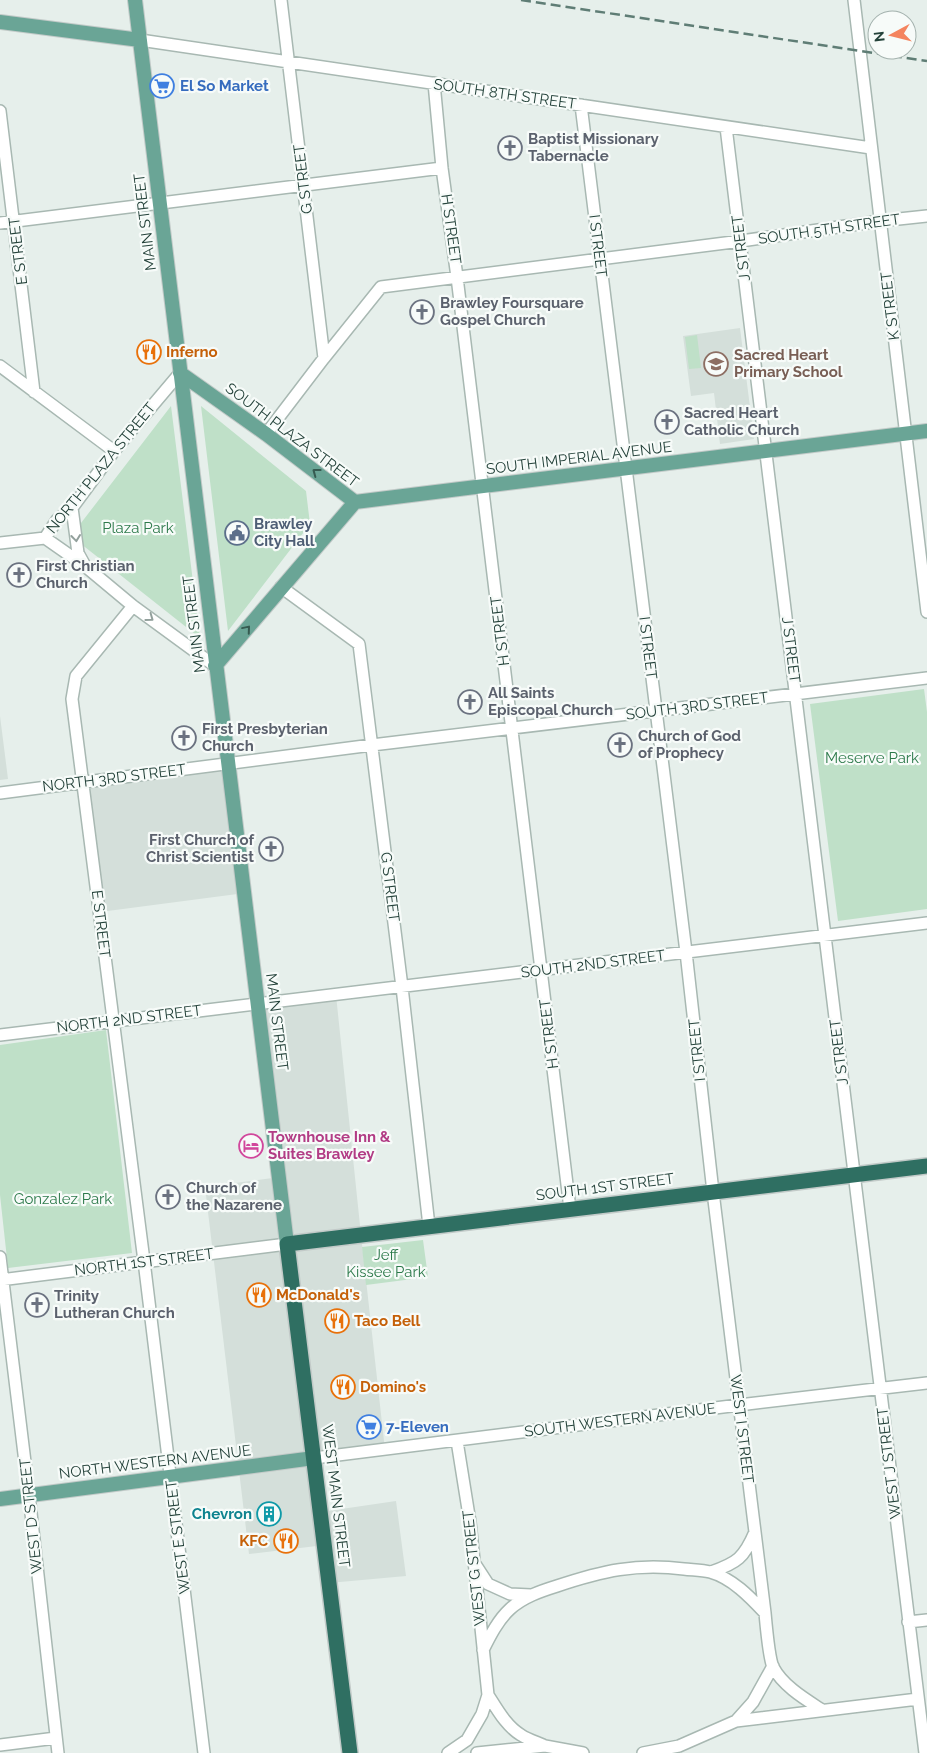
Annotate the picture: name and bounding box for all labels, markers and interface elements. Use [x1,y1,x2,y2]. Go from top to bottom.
north arrow [867,10,917,60]
text: N [871,30,888,43]
supermarket icon: El So Market [149,73,175,99]
street label: SOUTH 8TH STREET [432,75,578,113]
place label: El So Market [180,77,269,95]
place label: Baptist Missionary Tabernacle [528,130,660,165]
church icon: Baptist Missionary Tabernacle [497,135,523,161]
street label: G STREET [290,143,316,215]
street label: MAIN STREET [130,172,160,272]
street label: H STREET [437,193,465,265]
street label: SOUTH 5TH STREET [757,210,901,248]
street label: I STREET [585,214,611,278]
street label: J STREET [728,214,754,282]
street label: E STREET [5,216,31,286]
street label: K STREET [877,271,903,341]
place label: Brawley Foursquare Gospel Church [440,294,584,329]
church icon: Brawley Foursquare Gospel Church [409,299,435,325]
restaurant icon: Inferno [136,339,162,365]
place label: Inferno [166,343,218,361]
place label: Sacred Heart Primary School [734,346,843,381]
school or university icon: Sacred Heart Primary School [703,351,729,377]
street label: SOUTH PLAZA STREET [222,379,362,491]
street label: NORTH PLAZA STREET [43,399,159,537]
place label: Sacred Heart Catholic Church [684,404,799,439]
church icon: Sacred Heart Catholic Church [654,409,680,435]
street label: SOUTH IMPERIAL AVENUE [485,438,673,478]
one-way arrow [313,470,322,478]
place label: Brawley City Hall [254,515,315,550]
park label: Plaza Park [102,519,174,537]
public building icon: Brawley City Hall [224,520,250,546]
one-way arrow [70,534,81,542]
place label: First Christian Church [36,557,135,592]
church icon: First Christian Church [6,562,32,588]
street label: MAIN STREET [179,574,209,674]
street label: H STREET [487,595,513,667]
one-way arrow [144,613,153,621]
street label: I STREET [635,616,661,680]
street label: J STREET [778,616,804,684]
one-way arrow [241,626,249,635]
place label: All Saints Episcopal Church [488,684,613,719]
street label: SOUTH 3RD STREET [625,688,769,724]
church icon: All Saints Episcopal Church [457,689,483,715]
place label: First Presbyterian Church [202,720,328,755]
church icon: First Presbyterian Church [171,725,197,751]
place label: Church of God of Prophecy [638,727,741,762]
church icon: Church of God of Prophecy [607,732,633,758]
park label: Meserve Park [825,749,919,767]
street label: NORTH 3RD STREET [41,760,187,796]
place label: First Church of Christ Scientist [146,831,254,866]
church icon: First Church of Christ Scientist [258,836,284,862]
street label: G STREET [377,851,403,923]
street label: E STREET [88,889,114,959]
street label: SOUTH 2ND STREET [520,946,666,982]
street label: MAIN STREET [262,972,292,1072]
street label: H STREET [536,998,562,1070]
street label: NORTH 2ND STREET [55,1001,203,1037]
street label: I STREET [685,1018,709,1082]
street label: J STREET [826,1018,852,1086]
place label: Townhouse Inn & Suites Brawley [268,1128,391,1163]
hotel icon: Townhouse Inn & Suites Brawley [238,1133,264,1159]
street label: SOUTH 1ST STREET [535,1170,675,1204]
place label: Church of the Nazarene [186,1179,282,1214]
church icon: Church of the Nazarene [155,1184,181,1210]
park label: Gonzalez Park [14,1190,112,1208]
street label: NORTH 1ST STREET [73,1245,215,1279]
park label: Jeff Kissee Park [346,1246,426,1281]
restaurant icon: McDonald's [246,1282,272,1308]
place label: McDonald's [276,1286,360,1304]
place label: Trinity Lutheran Church [54,1287,175,1322]
church icon: Trinity Lutheran Church [24,1292,50,1318]
restaurant icon: Taco Bell [324,1308,350,1334]
place label: Taco Bell [354,1312,421,1330]
restaurant icon: Domino's [330,1374,356,1400]
street label: WEST I STREET [726,1374,758,1484]
place label: Domino's [360,1378,426,1396]
street label: SOUTH WESTERN AVENUE [523,1399,717,1441]
street label: WEST J STREET [873,1406,905,1520]
supermarket icon: 7-Eleven [356,1414,382,1440]
place label: 7-Eleven [386,1418,449,1436]
street label: WEST MAIN STREET [318,1423,354,1569]
street label: NORTH WESTERN AVENUE [58,1441,252,1483]
street label: WEST D STREET [16,1457,46,1575]
street label: WEST E STREET [162,1479,194,1595]
building icon: Chevron [256,1501,282,1527]
place label: Chevron [192,1505,252,1523]
street label: WEST G STREET [459,1509,489,1627]
restaurant icon: KFC [273,1528,299,1554]
place label: KFC [239,1532,268,1550]

